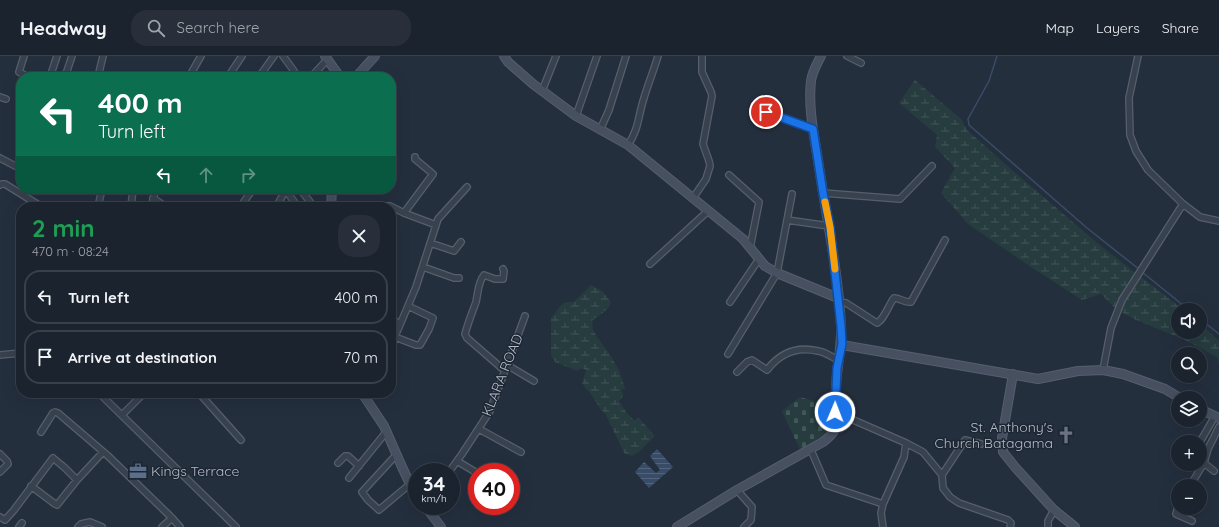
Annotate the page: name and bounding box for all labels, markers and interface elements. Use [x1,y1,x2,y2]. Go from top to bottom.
search box [131,10,411,46]
text: Headway [20,16,107,40]
icon: search [145,17,167,39]
text: Search here [177,18,259,37]
text: Map [1045,19,1074,37]
text: Layers [1096,19,1140,37]
text: Share [1162,19,1199,37]
text: 400 m [98,85,183,120]
icon: left [32,88,84,140]
pin [749,95,783,129]
icon: arrive [755,101,777,123]
text: Turn left [98,120,166,143]
icon: left [153,164,175,186]
icon: ahead [195,164,217,186]
icon: right [237,164,259,186]
text: 2 min [32,213,94,243]
button: close [338,215,380,257]
text: 470 m · 08:24 [32,243,109,259]
icon: left [34,286,56,308]
text: Turn left [68,288,130,307]
text: 400 m [334,288,378,307]
map controls [1171,303,1207,515]
button: sound [1171,303,1207,339]
street label: KLARA ROAD [477,331,527,419]
icon: arrive [34,346,56,368]
button: search [1171,347,1207,383]
text: Arrive at destination [68,348,217,367]
text: 70 m [344,348,378,367]
position arrow [814,391,856,433]
button: layers [1171,391,1207,427]
place label: St. Anthony's Church Batagama [935,418,1053,452]
church icon: St. Anthony's Church Batagama [1056,425,1076,445]
button: + [1171,435,1207,471]
office icon: Kings Terrace [128,461,148,481]
place label: Kings Terrace [151,462,240,480]
speed limit sign: 40 [468,463,520,515]
text: 34 [423,471,445,496]
button: − [1171,479,1207,515]
text: km/h [421,492,447,505]

